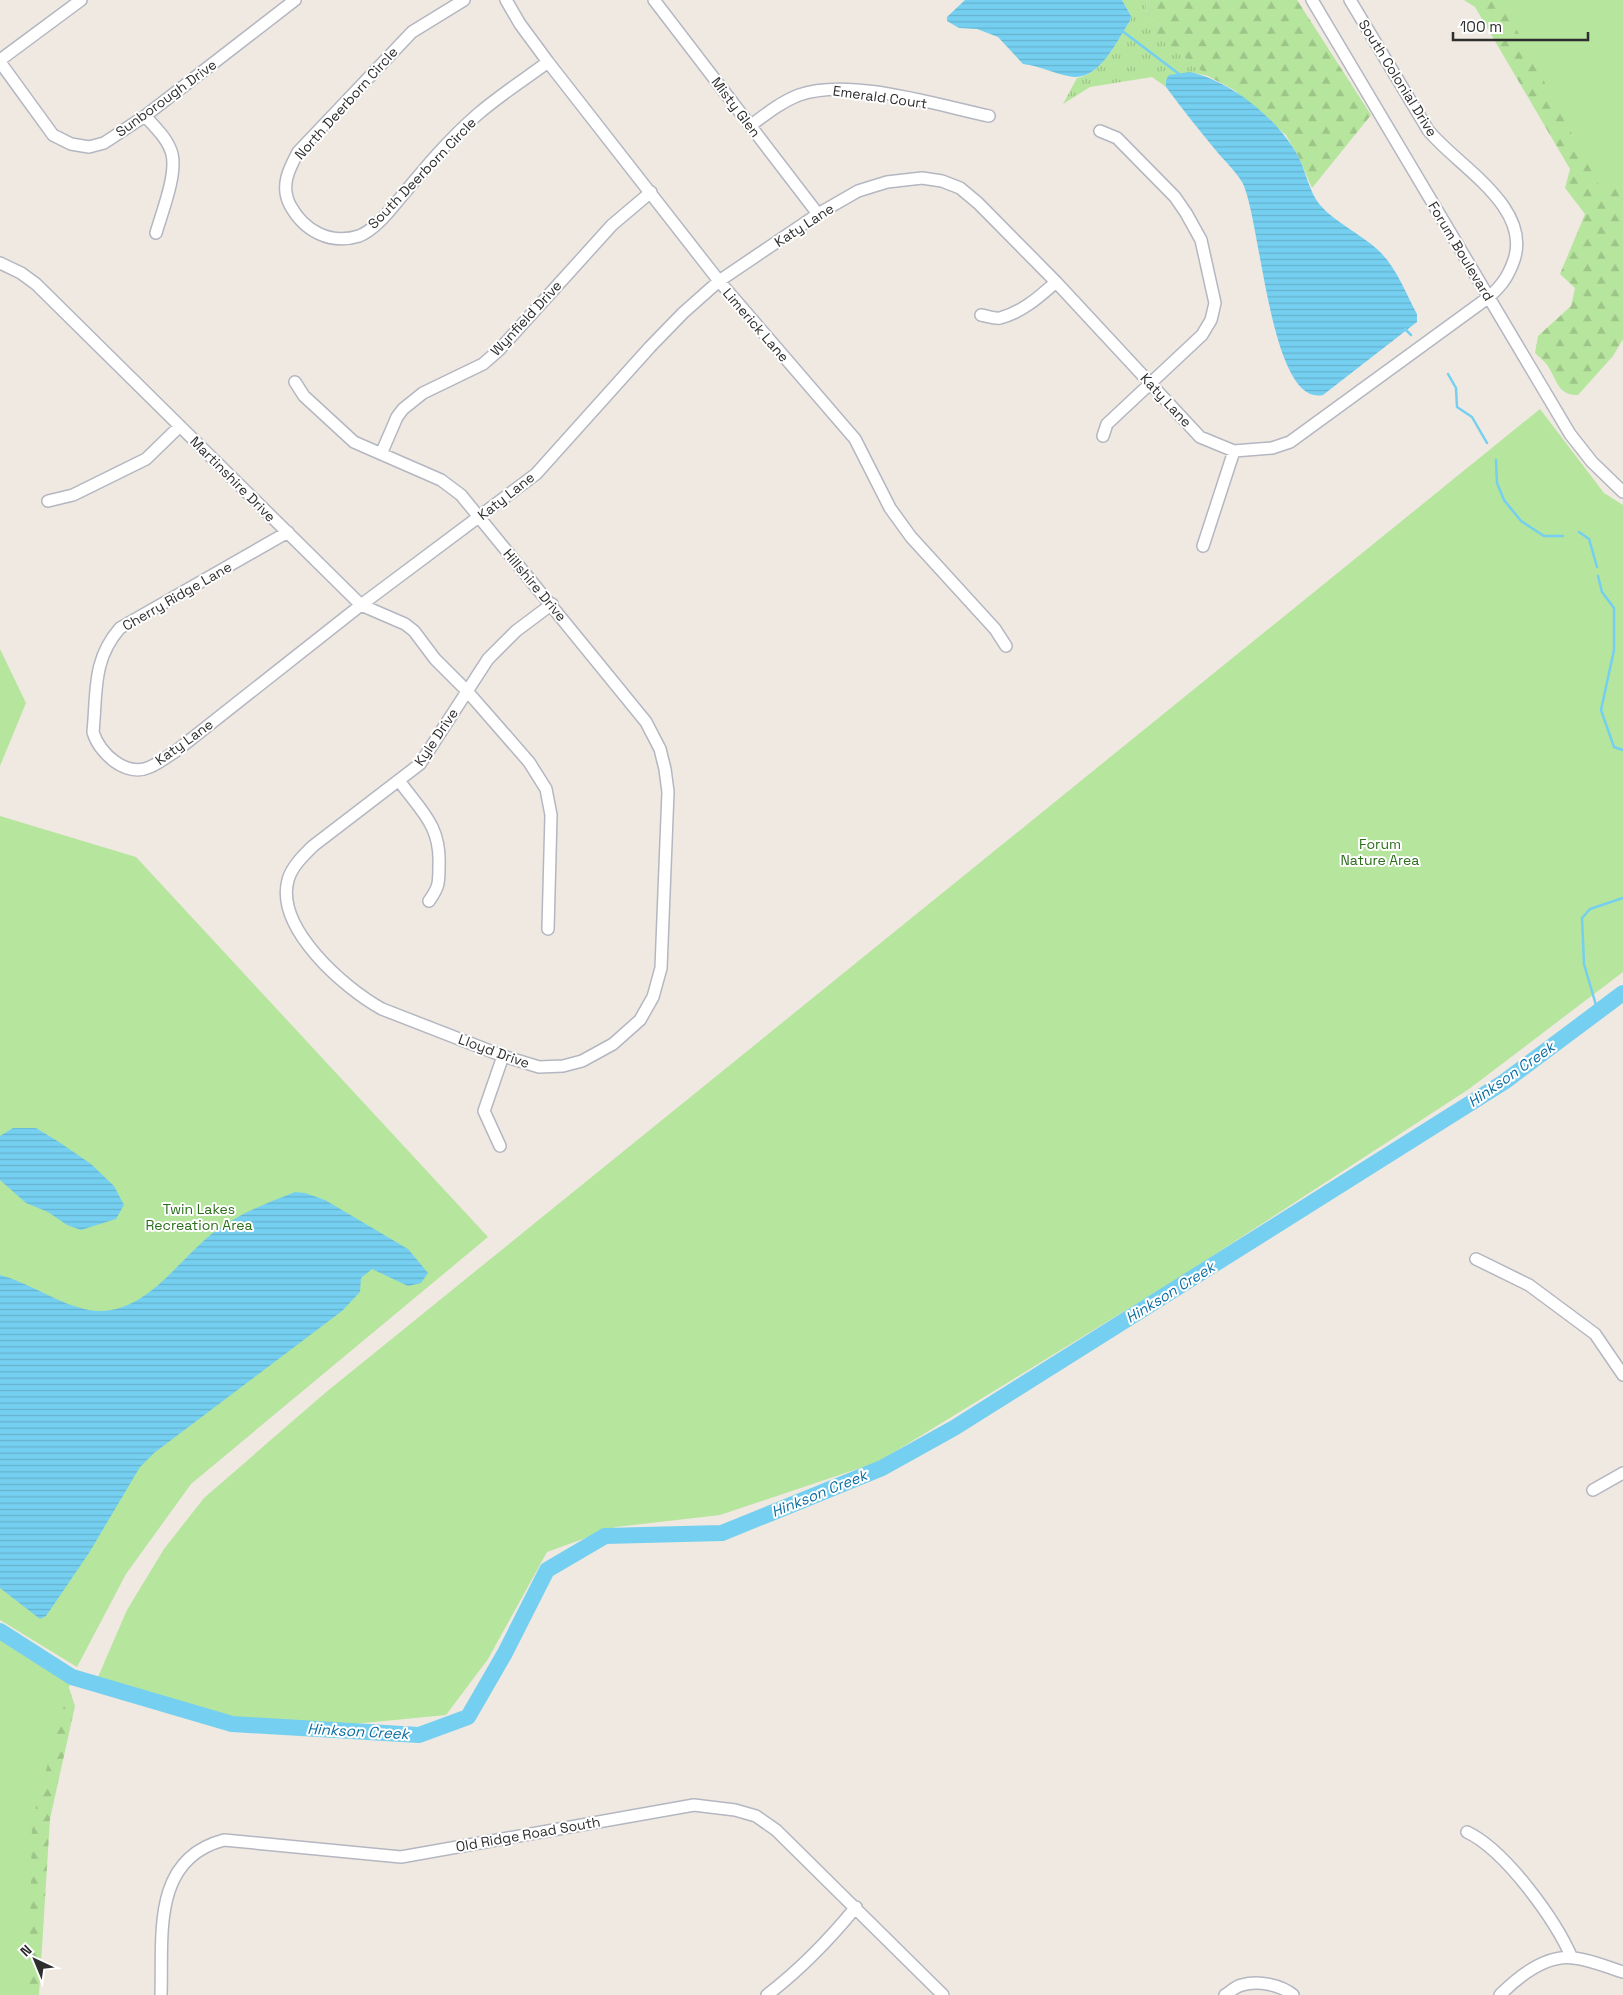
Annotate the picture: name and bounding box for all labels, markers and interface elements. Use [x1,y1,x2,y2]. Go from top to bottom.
scale bar [1453,10,1588,42]
street label: South Colonial Drive [1355,16,1441,140]
text: 100 m [1460,17,1502,36]
street label: North Deerborn Circle [291,43,401,163]
street label: Sunborough Drive [112,55,220,141]
street label: Misty Glen [707,73,765,141]
street label: Emerald Court [832,81,928,113]
street label: South Deerborn Circle [364,113,480,233]
street label: Forum Boulevard [1424,198,1498,304]
street label: Katy Lane [771,199,837,251]
street label: Wynfield Drive [487,277,565,359]
street label: Limerick Lane [719,284,793,366]
street label: Katy Lane [1136,369,1196,431]
street label: Martinshire Drive [186,432,280,526]
street label: Katy Lane [474,468,538,524]
street label: Hillshire Drive [499,545,571,625]
street label: Cherry Ridge Lane [119,557,235,635]
street label: Kyle Drive [410,705,462,769]
street label: Katy Lane [151,715,217,769]
park label: Forum Nature Area [1341,835,1419,869]
street label: Lloyd Drive [456,1030,532,1072]
water label: Hinkson Creek [1464,1036,1560,1111]
park label: Twin Lakes Recreation Area [145,1200,253,1234]
water label: Hinkson Creek [1122,1256,1220,1327]
water label: Hinkson Creek [768,1464,871,1521]
water label: Hinkson Creek [307,1719,411,1743]
street label: Old Ridge Road South [454,1812,602,1856]
north arrow [10,1935,60,1985]
text: N [16,1941,36,1960]

